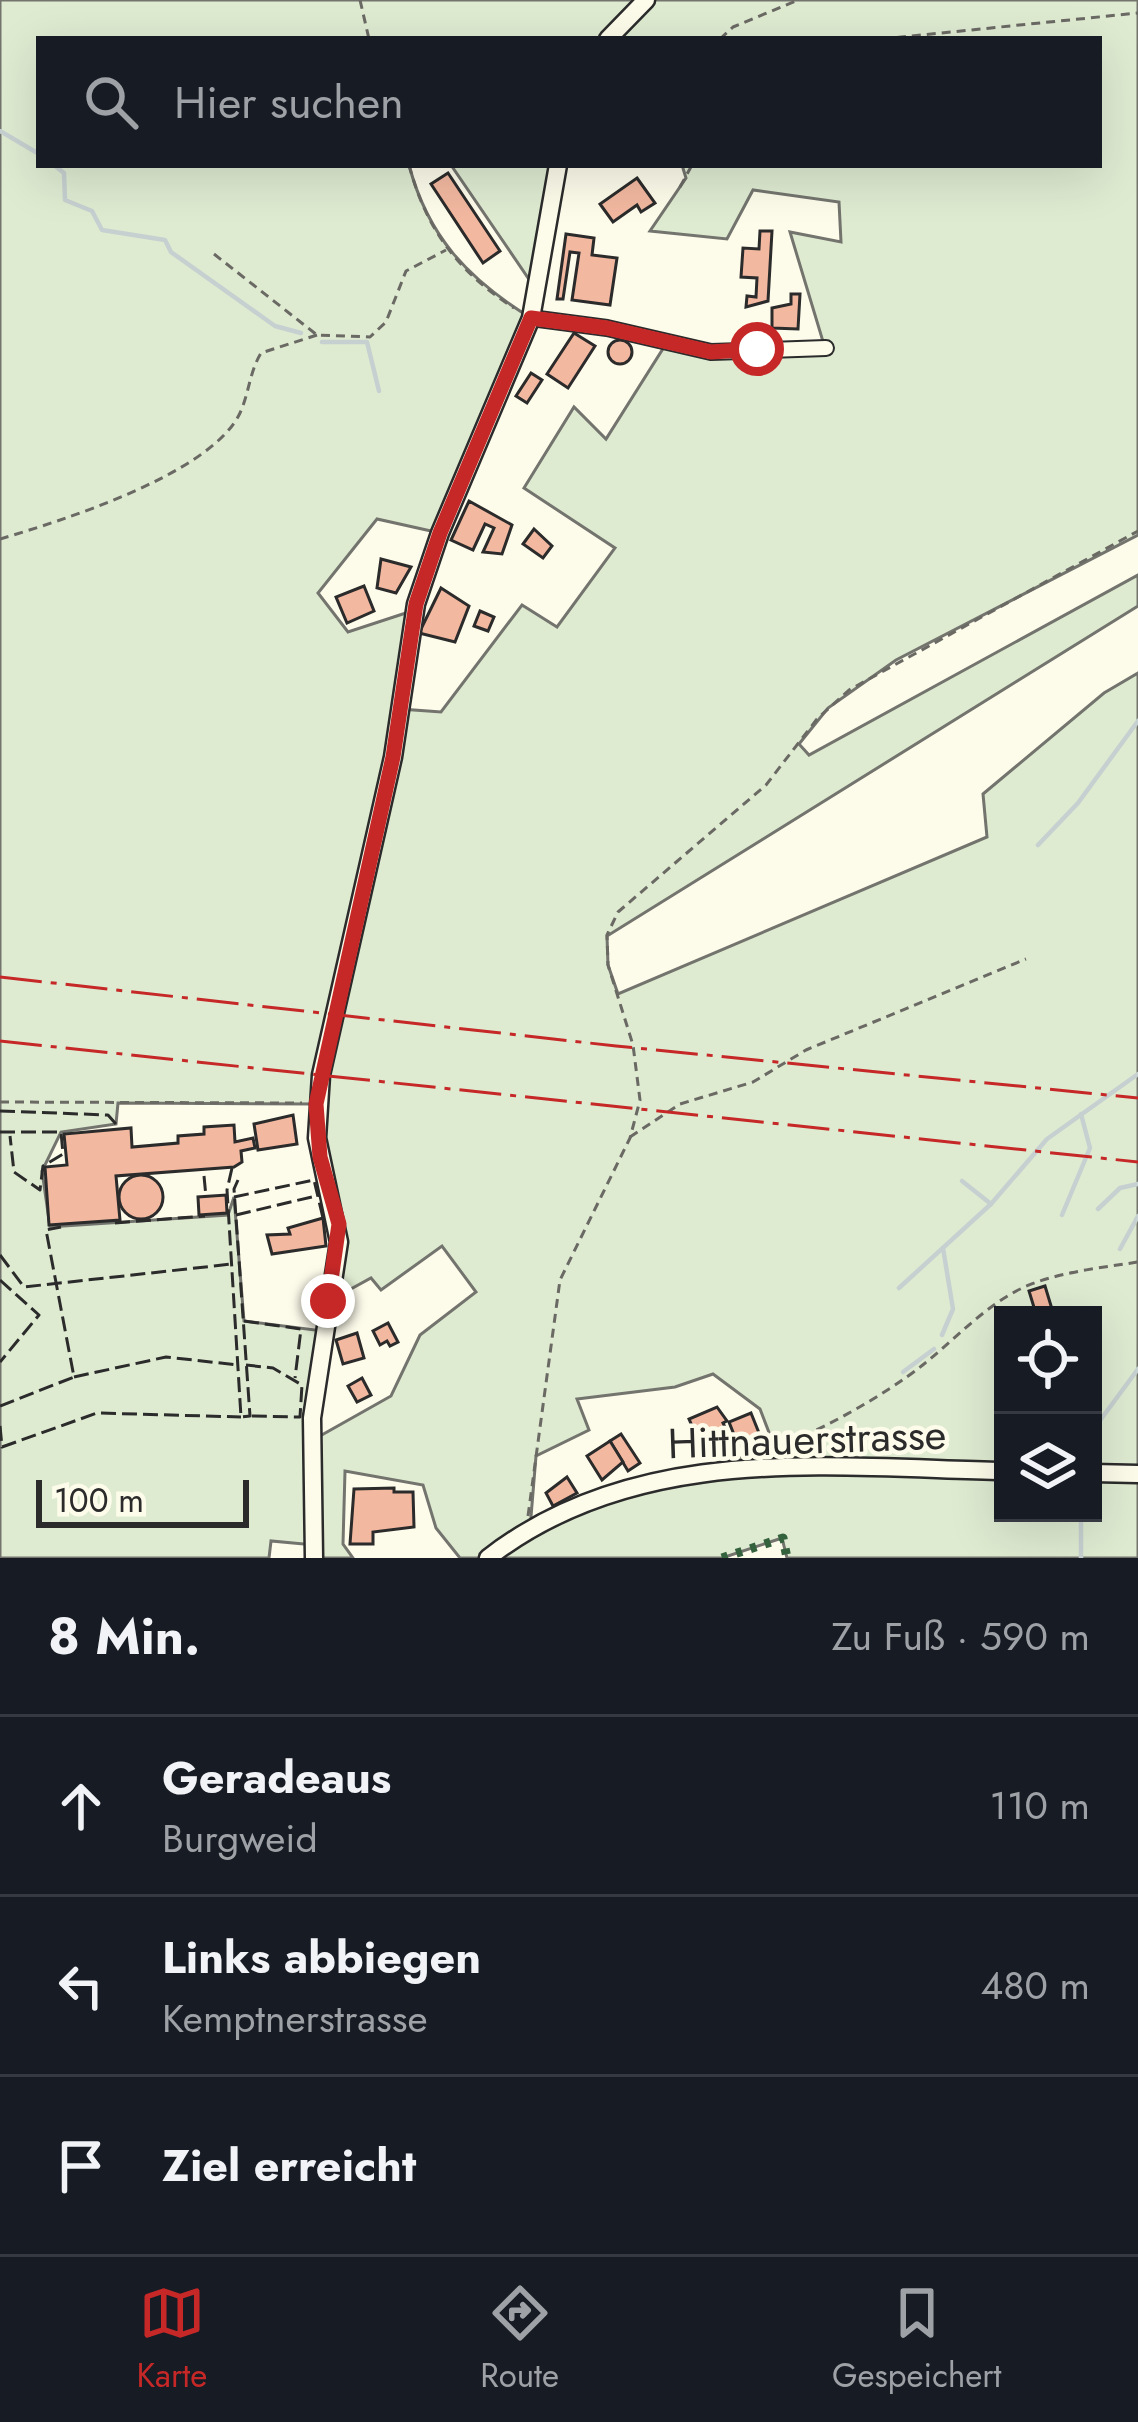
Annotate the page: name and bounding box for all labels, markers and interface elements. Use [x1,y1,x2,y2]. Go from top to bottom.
search box [36,36,1102,168]
icon: search [78,69,144,135]
text: Hier suchen [174,70,404,135]
route start [730,322,784,376]
route end [301,1274,355,1328]
map controls [994,1306,1102,1522]
button: locate [994,1306,1102,1414]
street label: Hittnauerstrasse [667,1404,947,1474]
button: layers [994,1414,1102,1522]
scale bar [36,1474,249,1527]
text: 100 m [54,1477,144,1524]
text: 8 Min. [48,1599,201,1673]
text: Zu Fuß · 590 m [831,1608,1090,1665]
text: Geradeaus [162,1745,391,1810]
icon: ahead [48,1773,114,1839]
text: 110 m [989,1777,1090,1834]
text: Burgweid [162,1810,318,1867]
text: Links abbiegen [162,1925,481,1990]
icon: left [48,1953,114,2019]
text: 480 m [980,1957,1090,2014]
text: Kemptnerstrasse [162,1990,428,2047]
icon: arrive [48,2133,114,2199]
text: Ziel erreicht [162,2133,416,2198]
tab: Karte [136,2280,207,2399]
tab: Route [480,2280,559,2399]
tab: Gespeichert [832,2280,1001,2399]

